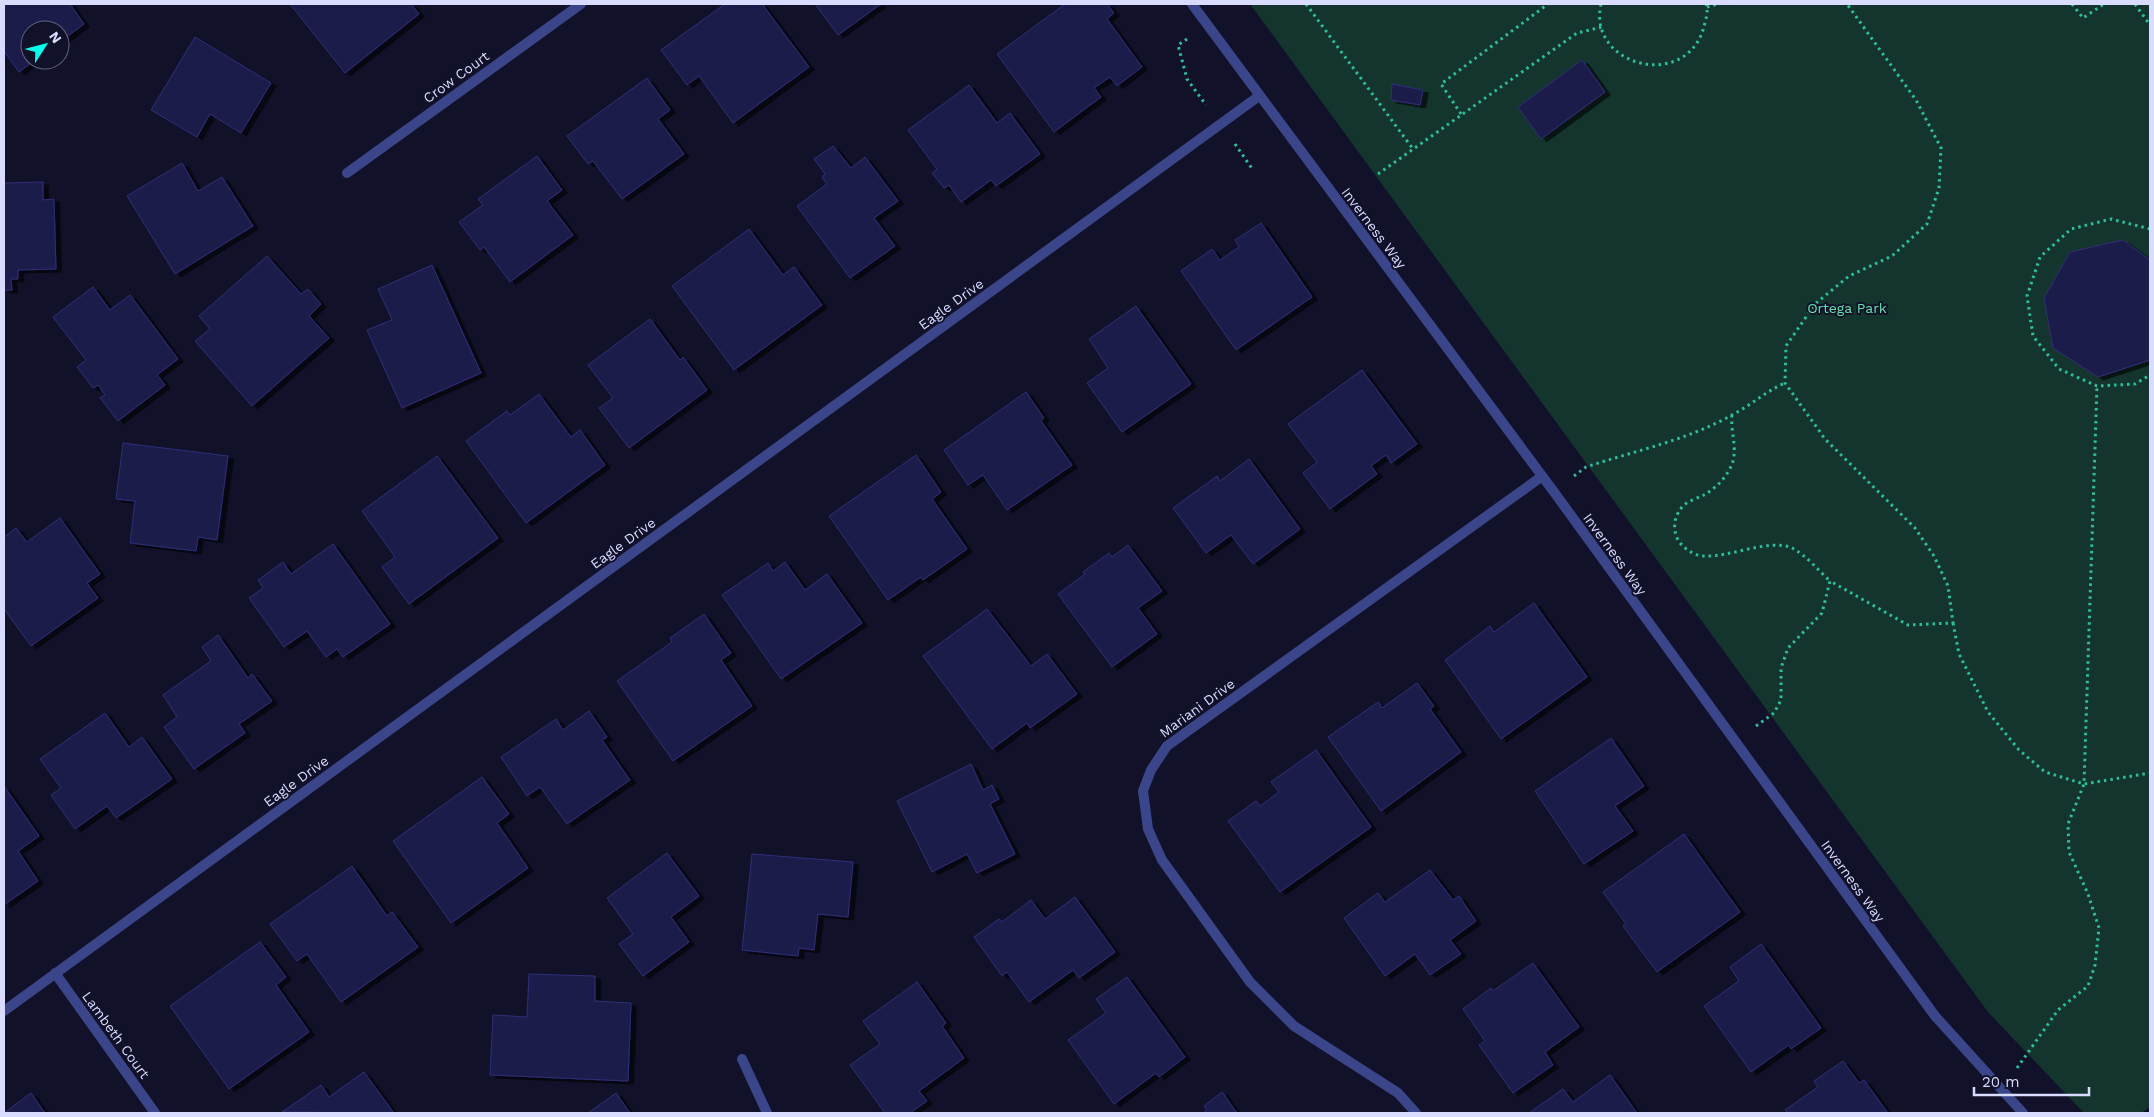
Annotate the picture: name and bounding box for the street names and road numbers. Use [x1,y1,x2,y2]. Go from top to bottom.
street label: Crow Court [420,48,492,106]
street label: Inverness Way [1338,184,1410,272]
street label: Eagle Drive [915,275,987,333]
street label: Inverness Way [1580,510,1650,599]
street label: Eagle Drive [587,514,659,572]
street label: Mariani Drive [1156,675,1238,741]
street label: Eagle Drive [260,752,332,810]
street label: Inverness Way [1818,837,1888,926]
street label: Lambeth Court [79,988,153,1082]

